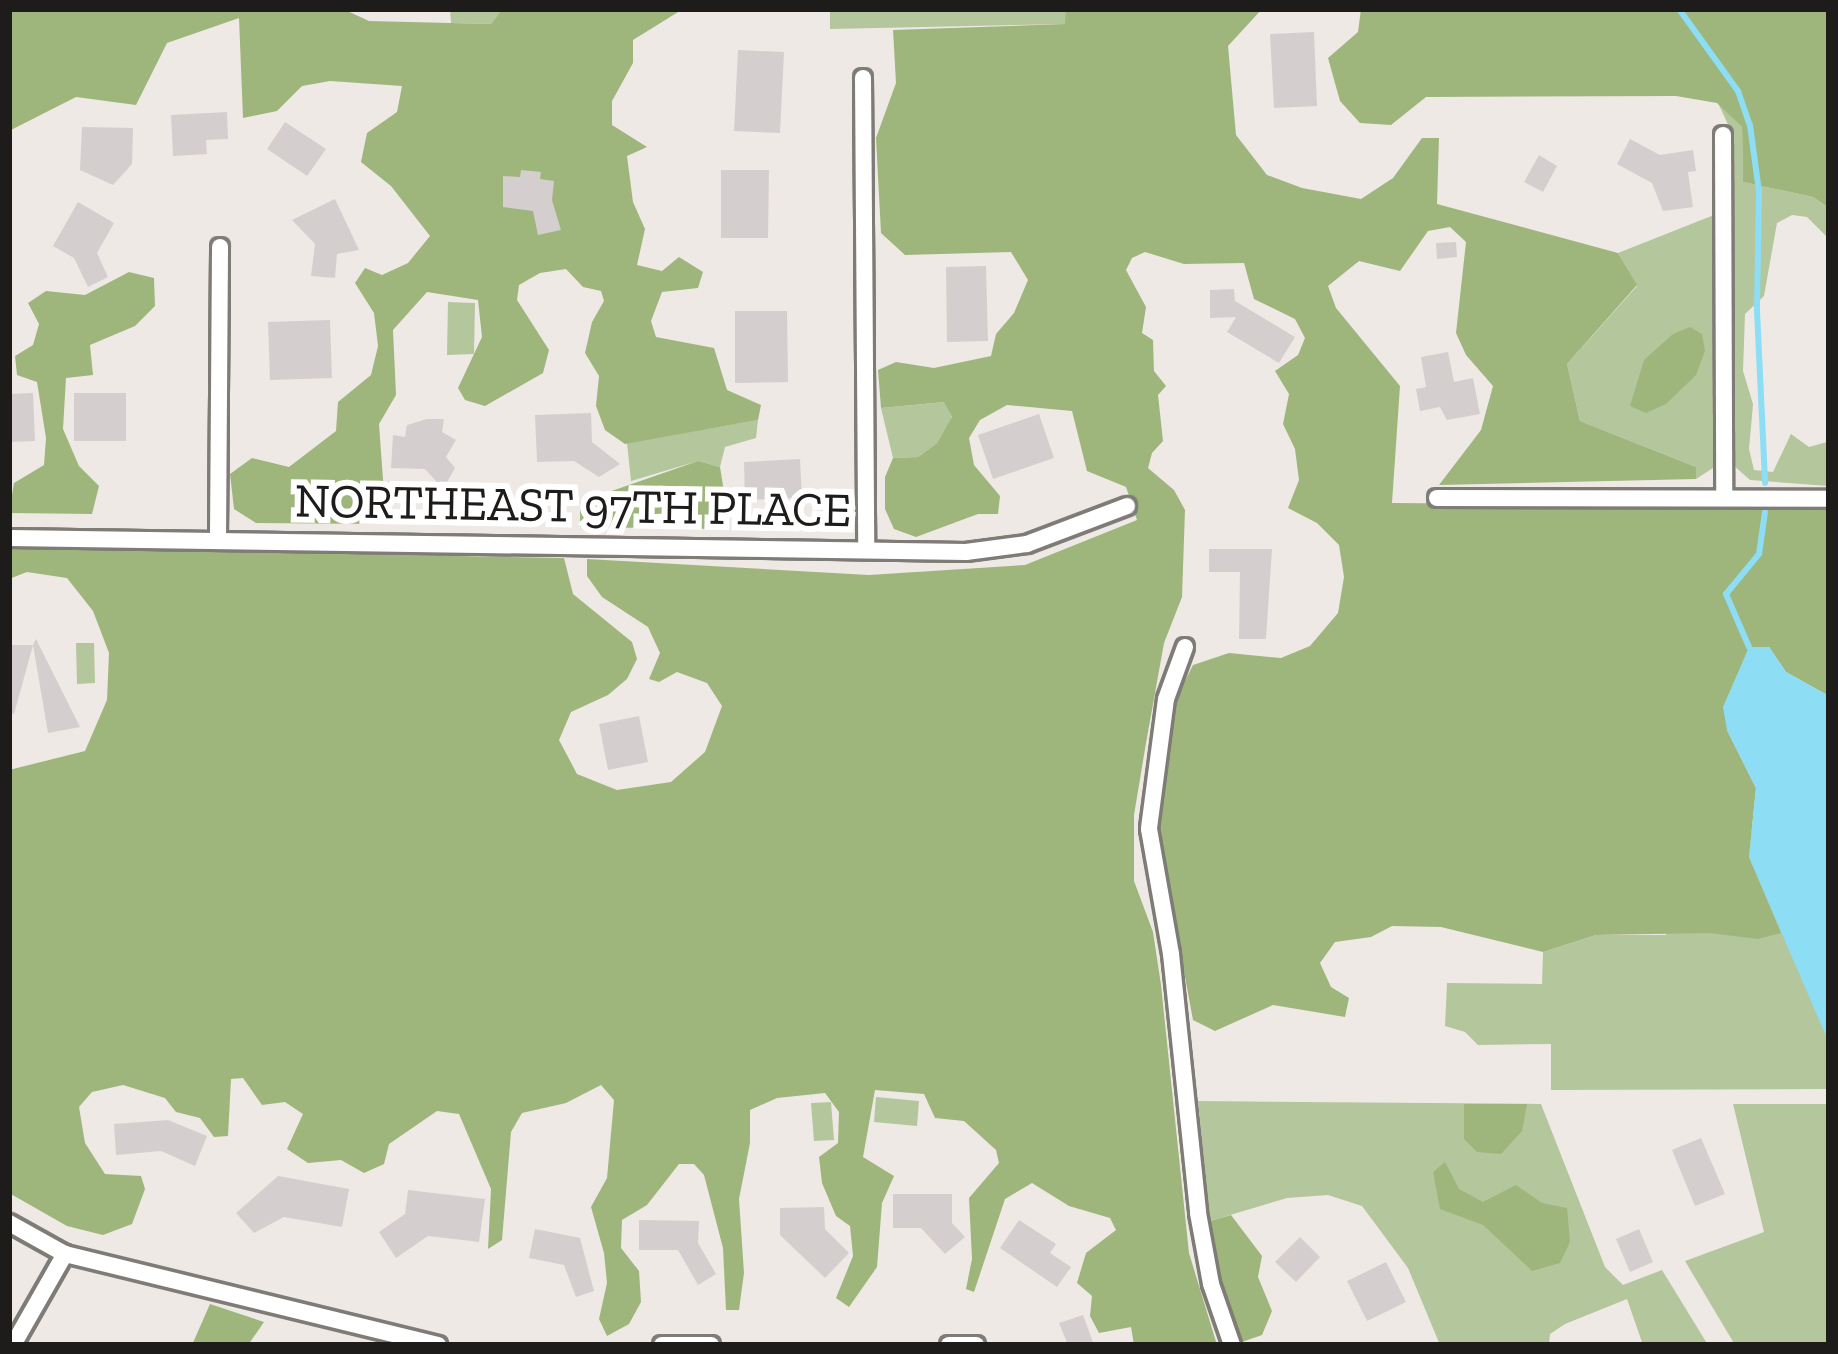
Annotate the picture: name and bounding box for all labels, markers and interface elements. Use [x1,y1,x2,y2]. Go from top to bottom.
street label: NORTHEAST 97TH PLACE [294,471,852,539]

